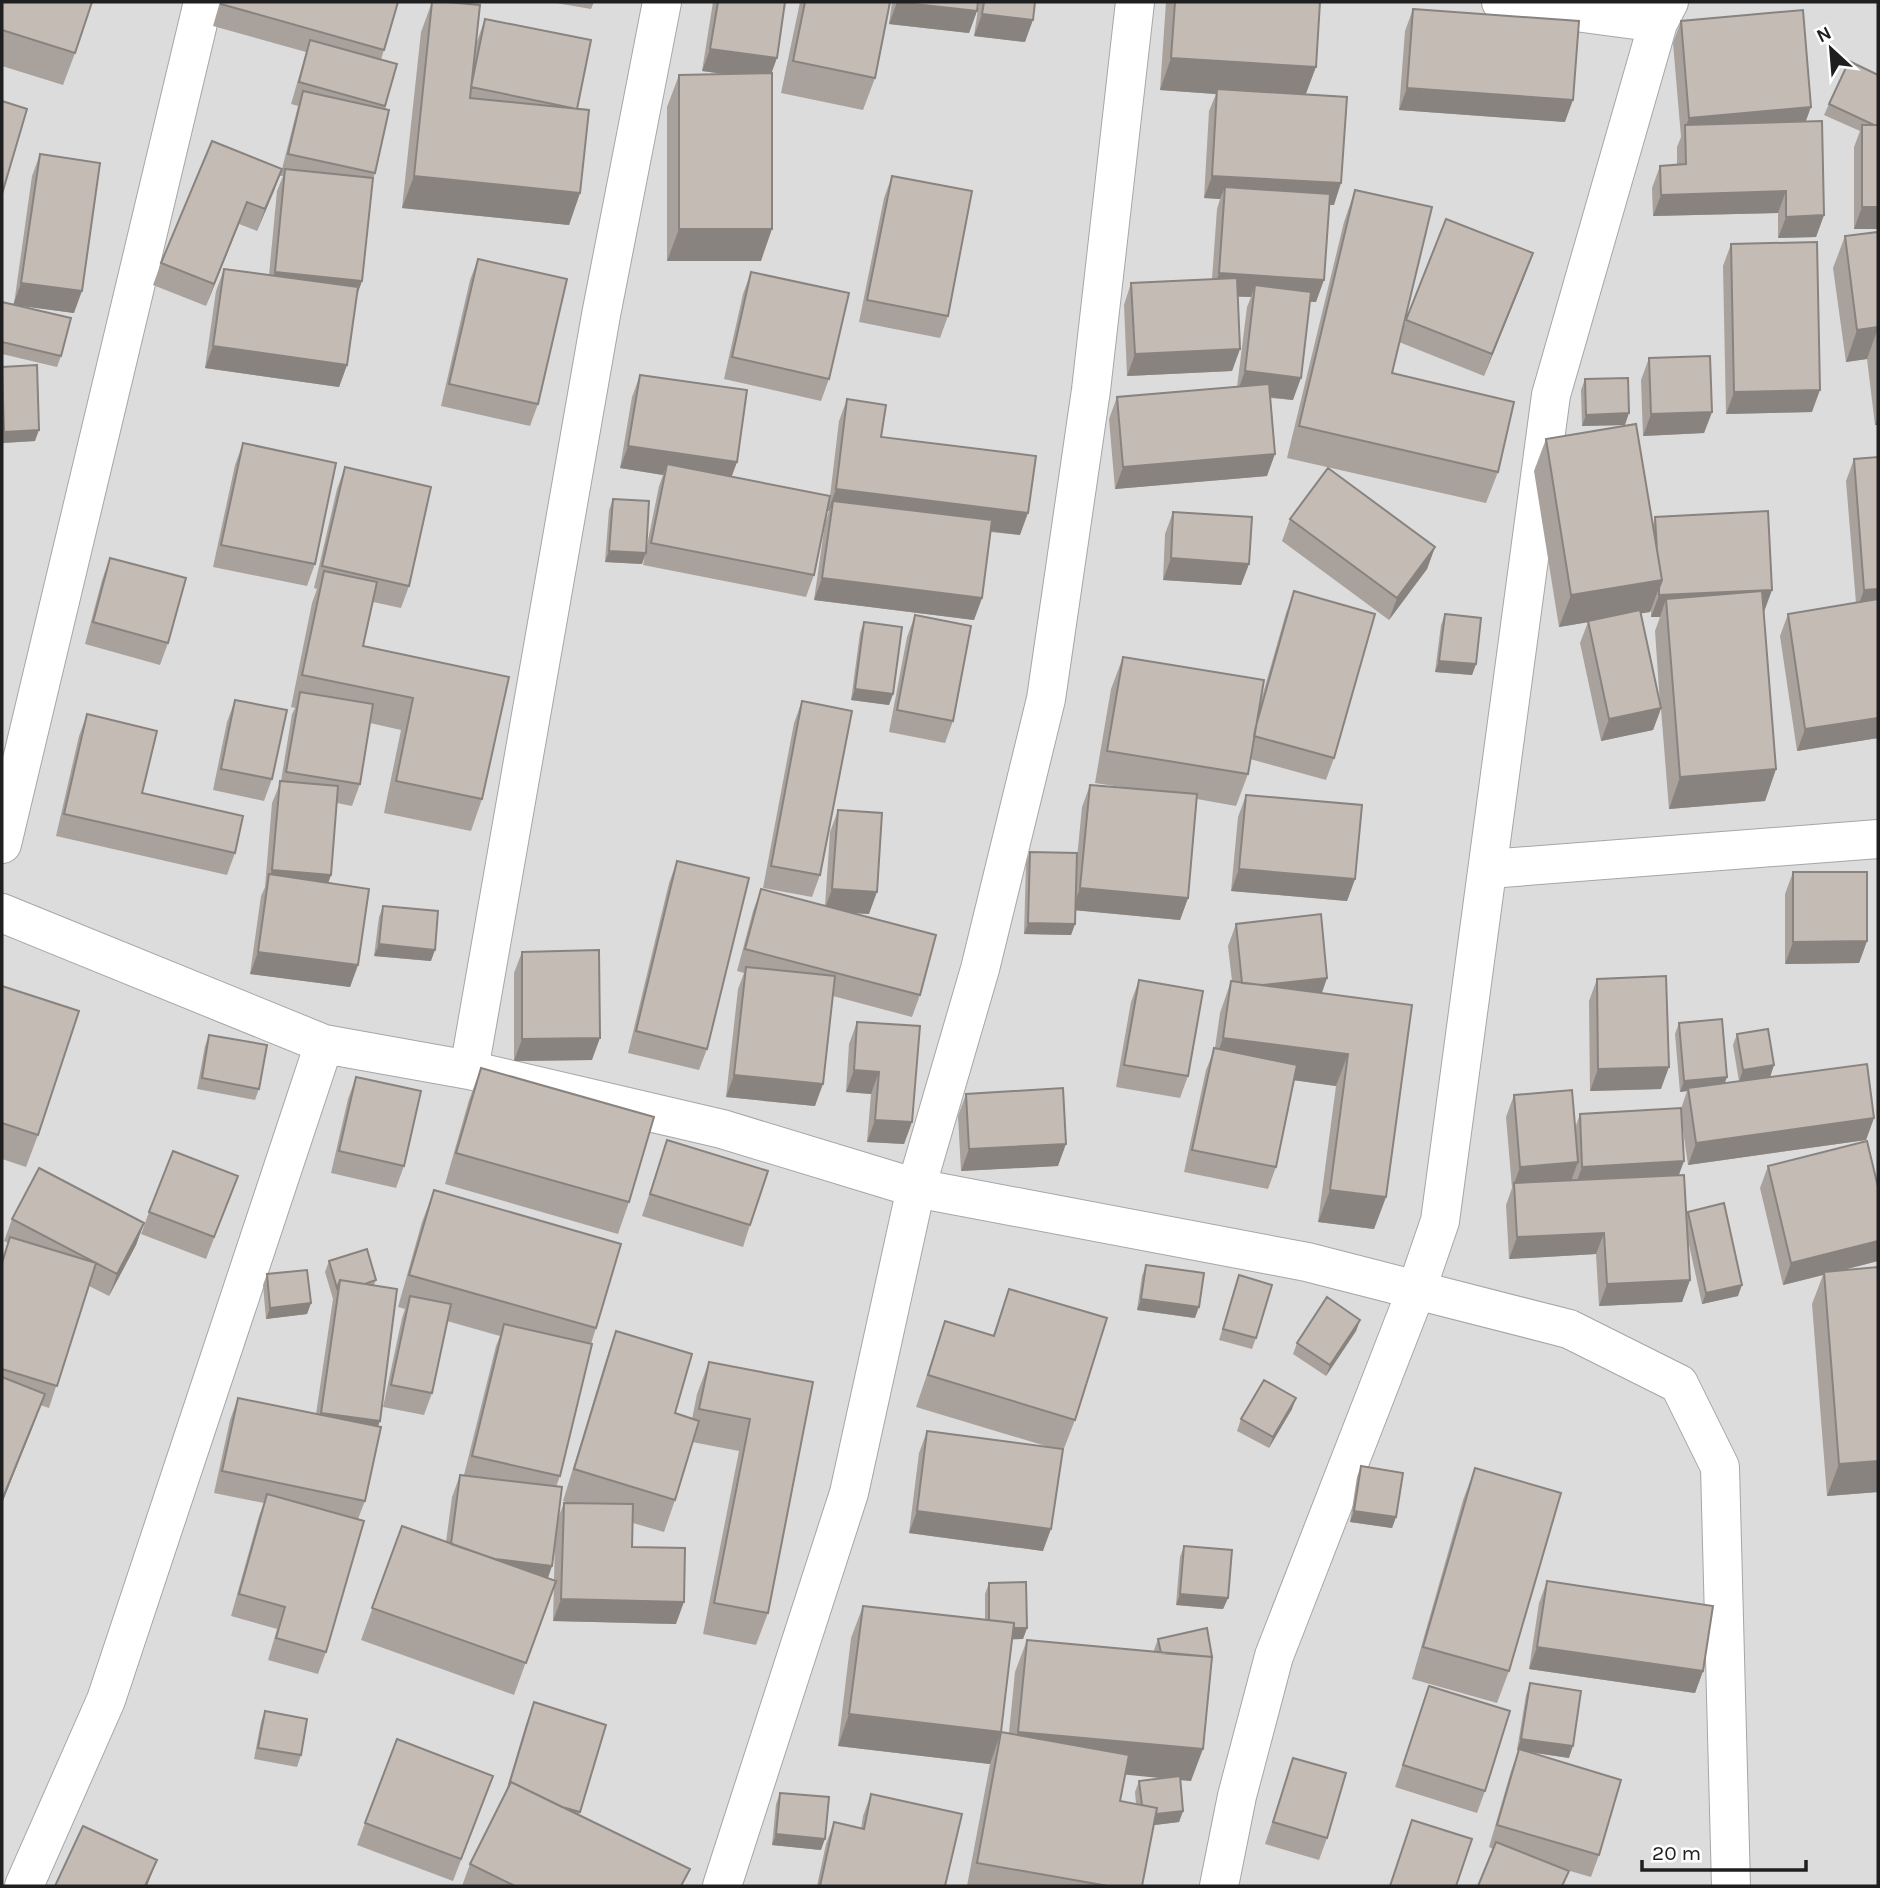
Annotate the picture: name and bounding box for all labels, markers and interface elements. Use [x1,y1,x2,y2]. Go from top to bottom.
north arrow [1796,14,1866,84]
text: N [1813,22,1835,47]
scale bar [1642,1828,1806,1872]
text: 20 m [1652,1841,1701,1865]

